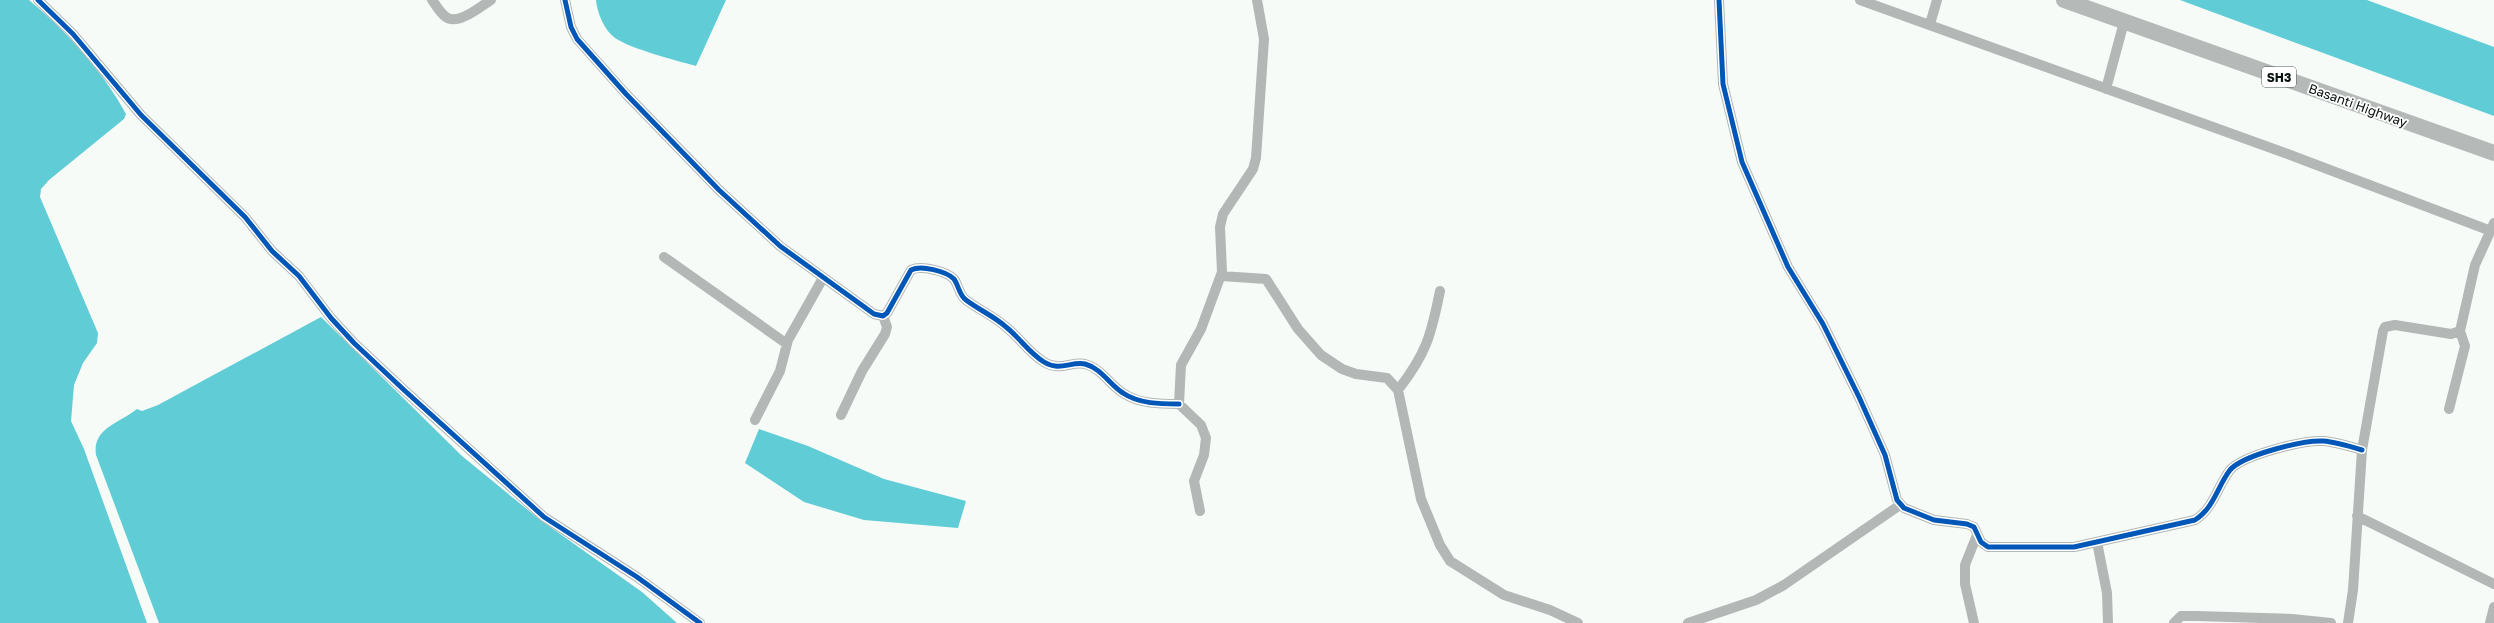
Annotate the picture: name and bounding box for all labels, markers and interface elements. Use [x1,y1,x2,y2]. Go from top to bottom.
road number: SH3 [2262,67,2296,87]
street label: Basanti Highway [2306,80,2410,131]

